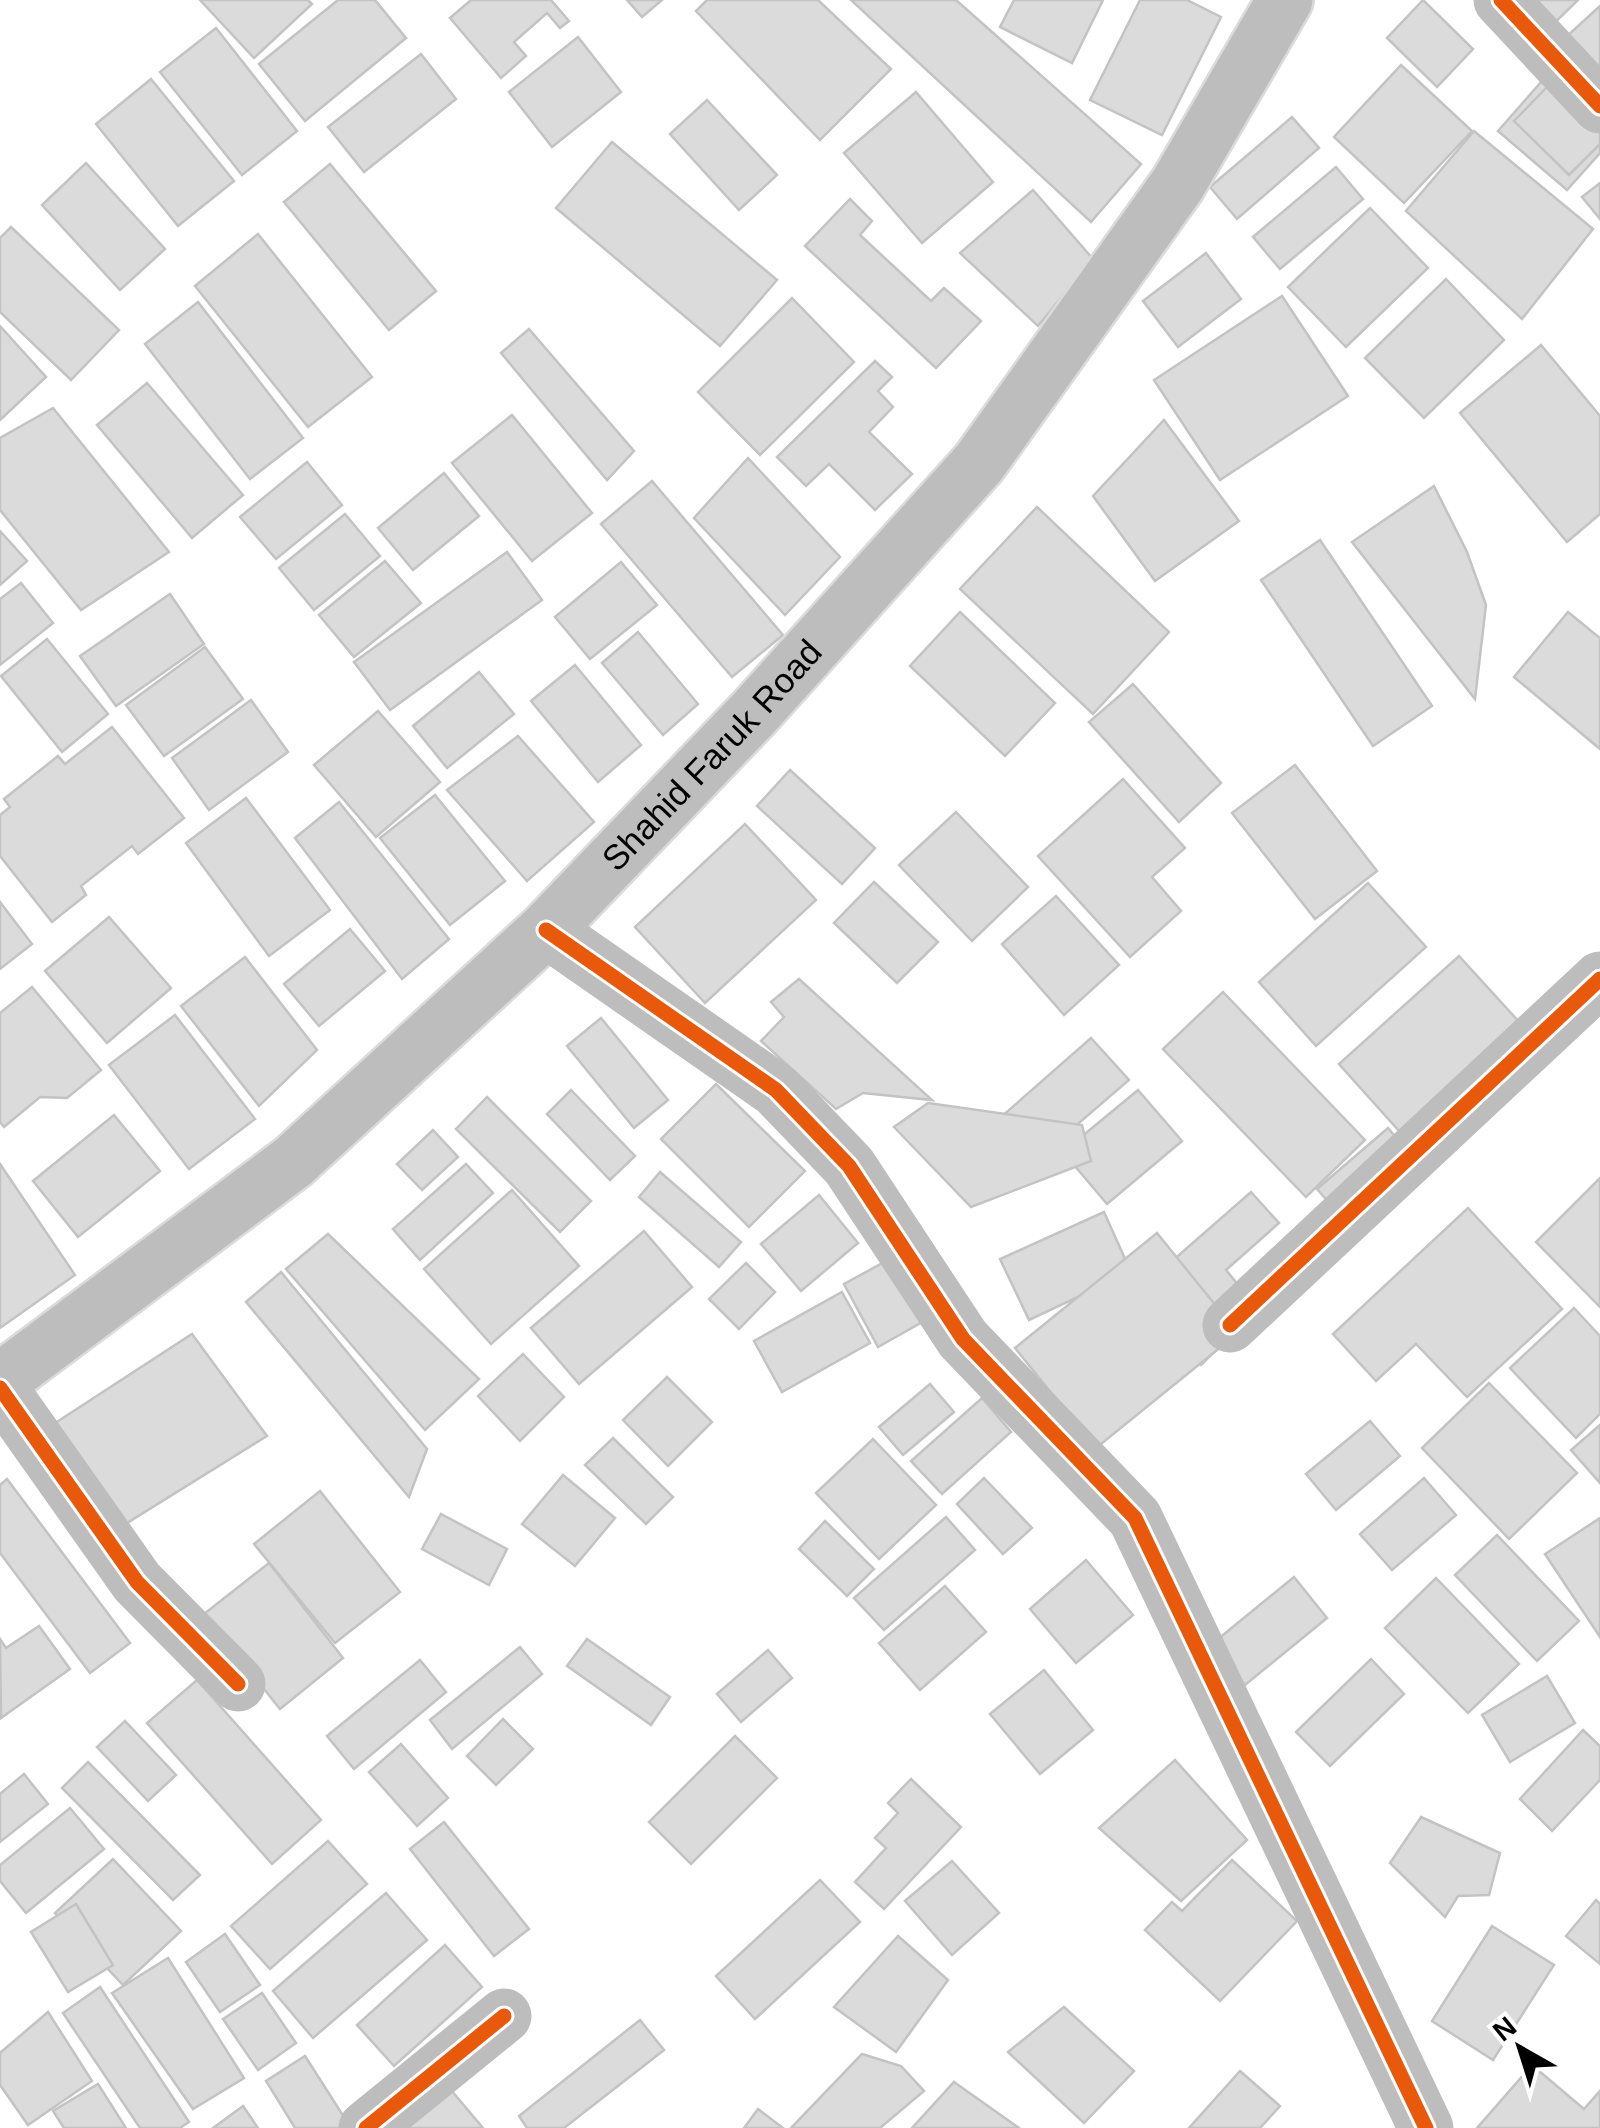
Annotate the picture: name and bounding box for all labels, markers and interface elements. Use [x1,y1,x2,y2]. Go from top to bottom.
street label: Shahid Faruk Road [594,632,829,878]
north arrow [1470,1998,1570,2098]
text: N [1487,2011,1522,2047]

